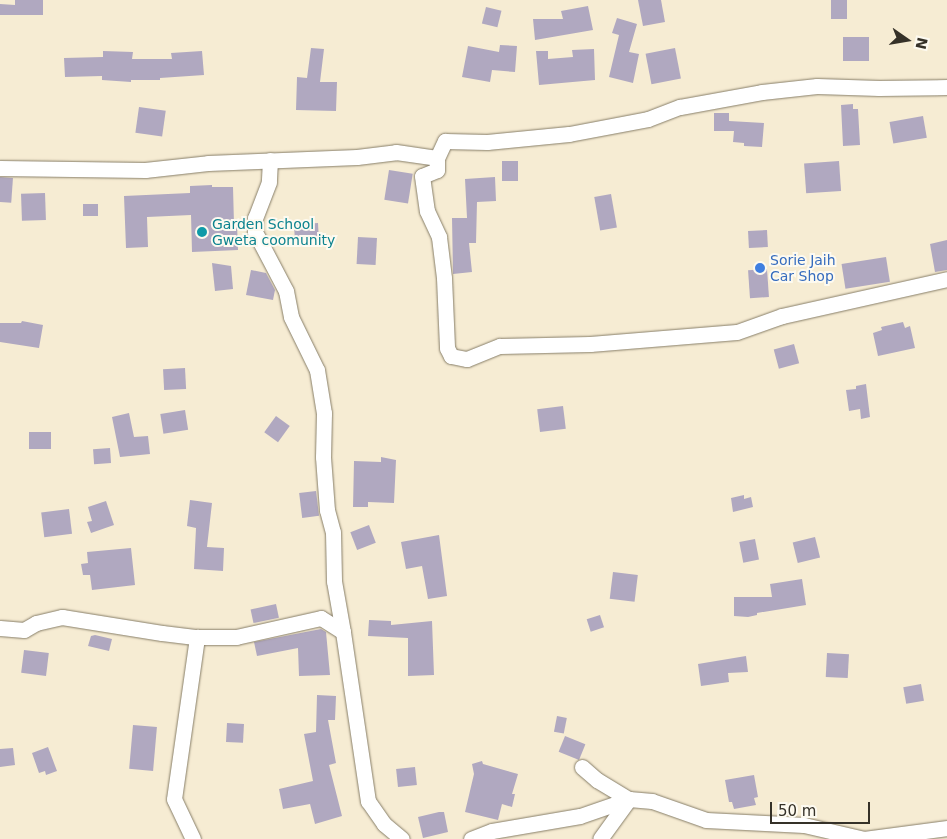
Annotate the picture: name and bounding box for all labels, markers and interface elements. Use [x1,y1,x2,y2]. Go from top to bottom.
north arrow [882,15,932,65]
text: N [913,36,931,51]
place label: Garden School Gweta coomunity [212,216,335,248]
marker: Garden School Gweta coomunity [196,226,208,238]
place label: Sorie Jaih Car Shop [770,252,836,284]
marker: Sorie Jaih Car Shop [754,262,766,274]
scale bar [772,792,872,824]
text: 50 m [778,802,816,820]

